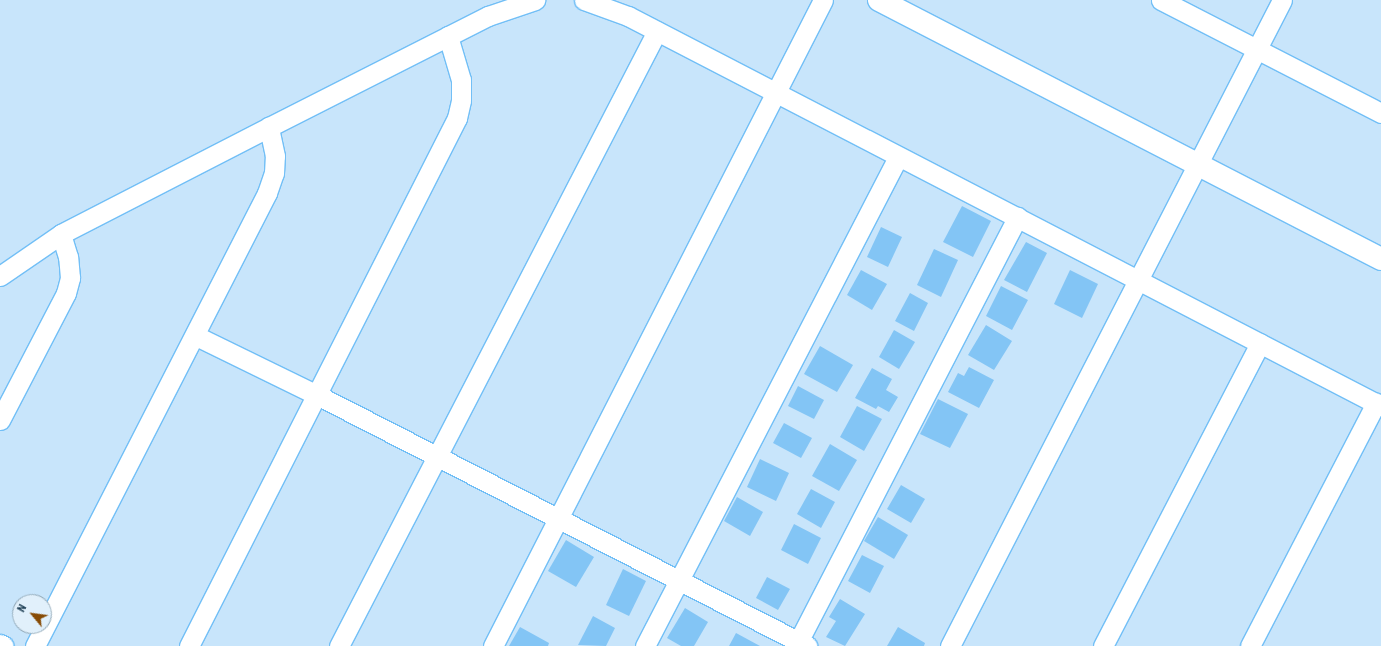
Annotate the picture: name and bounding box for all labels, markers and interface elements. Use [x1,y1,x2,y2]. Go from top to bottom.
north arrow [12,594,52,634]
text: N [15,602,29,615]

